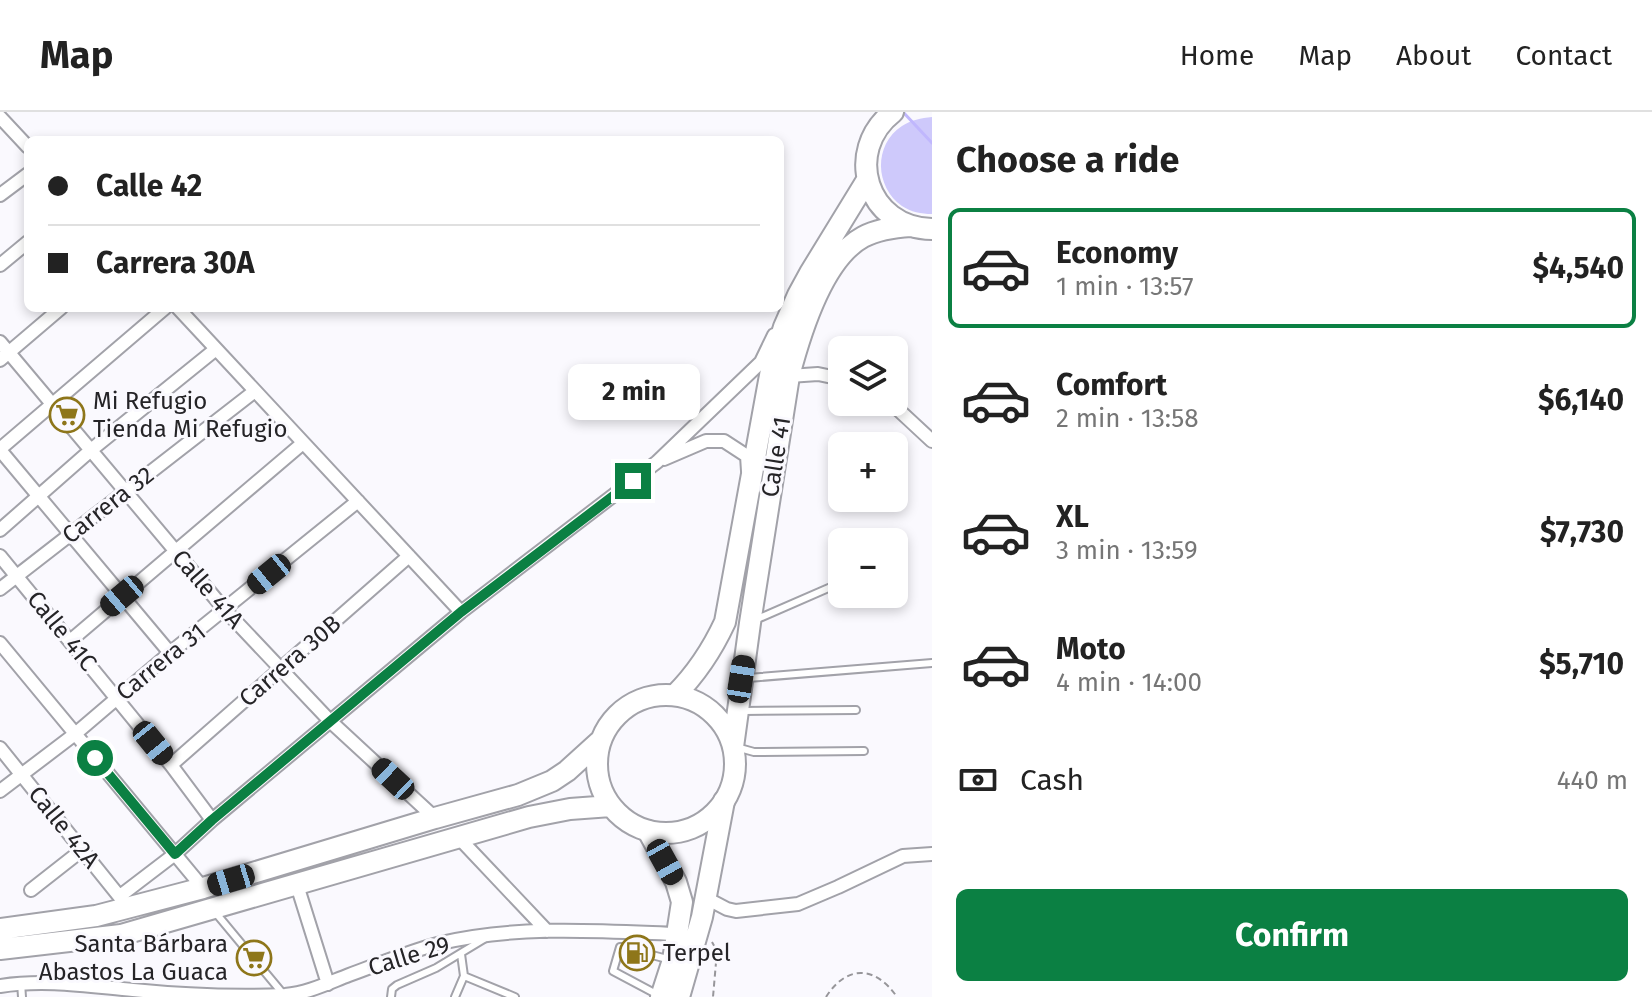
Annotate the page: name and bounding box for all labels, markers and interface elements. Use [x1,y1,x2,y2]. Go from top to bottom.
text: Map [40,32,113,78]
text: Home [1180,39,1254,72]
text: Map [1298,39,1352,72]
text: About [1396,39,1471,72]
text: Contact [1515,39,1612,72]
text: Choose a ride [956,138,1179,182]
text: Calle 42 [96,168,202,204]
icon: car [960,232,1032,304]
text: Economy [1056,235,1178,271]
text: Carrera 30A [96,245,255,281]
text: $4,540 [1533,250,1624,286]
text: 1 min · 13:57 [1056,271,1194,302]
map controls [828,336,908,608]
button: layers [828,336,908,416]
icon: car [960,364,1032,436]
callout: 2 min [567,365,699,421]
text: Comfort [1056,367,1167,403]
text: 2 min [602,376,666,407]
text: $6,140 [1538,382,1624,418]
place label: Mi Refugio Tienda Mi Refugio [93,387,287,443]
supermarket icon: Mi Refugio Tienda Mi Refugio [48,396,86,434]
text: 2 min · 13:58 [1056,403,1199,434]
street label: Calle 41 [756,415,796,499]
button: + [828,432,908,512]
street label: Carrera 32 [57,461,159,549]
route end [615,463,651,499]
icon: car [960,496,1032,568]
text: XL [1056,499,1089,535]
text: $7,730 [1540,514,1624,550]
button: − [828,528,908,608]
text: 3 min · 13:59 [1056,535,1198,566]
street label: Calle 41A [166,544,250,634]
car [243,550,295,598]
car [96,571,148,621]
street label: Calle 41C [21,585,103,677]
street label: Carrera 30B [234,609,346,713]
street label: Carrera 31 [111,618,211,706]
icon: car [960,628,1032,700]
text: Moto [1056,631,1126,667]
text: $5,710 [1539,646,1624,682]
car [725,653,757,705]
text: 4 min · 14:00 [1056,667,1202,698]
car [129,717,177,769]
route start [77,740,113,776]
car [367,754,419,804]
icon: cash [956,758,1000,802]
text: Cash [1020,762,1084,798]
text: 440 m [1557,765,1628,796]
street label: Calle 42A [22,780,106,874]
car [643,835,687,889]
car [205,862,257,898]
button: Confirm [956,889,1628,981]
place label: Santa Bárbara Abastos La Guaca [39,930,228,986]
street label: Calle 29 [365,930,453,982]
fuel station icon: Terpel [618,934,656,972]
supermarket icon: Santa Bárbara Abastos La Guaca [235,939,273,977]
place label: Terpel [663,939,731,967]

